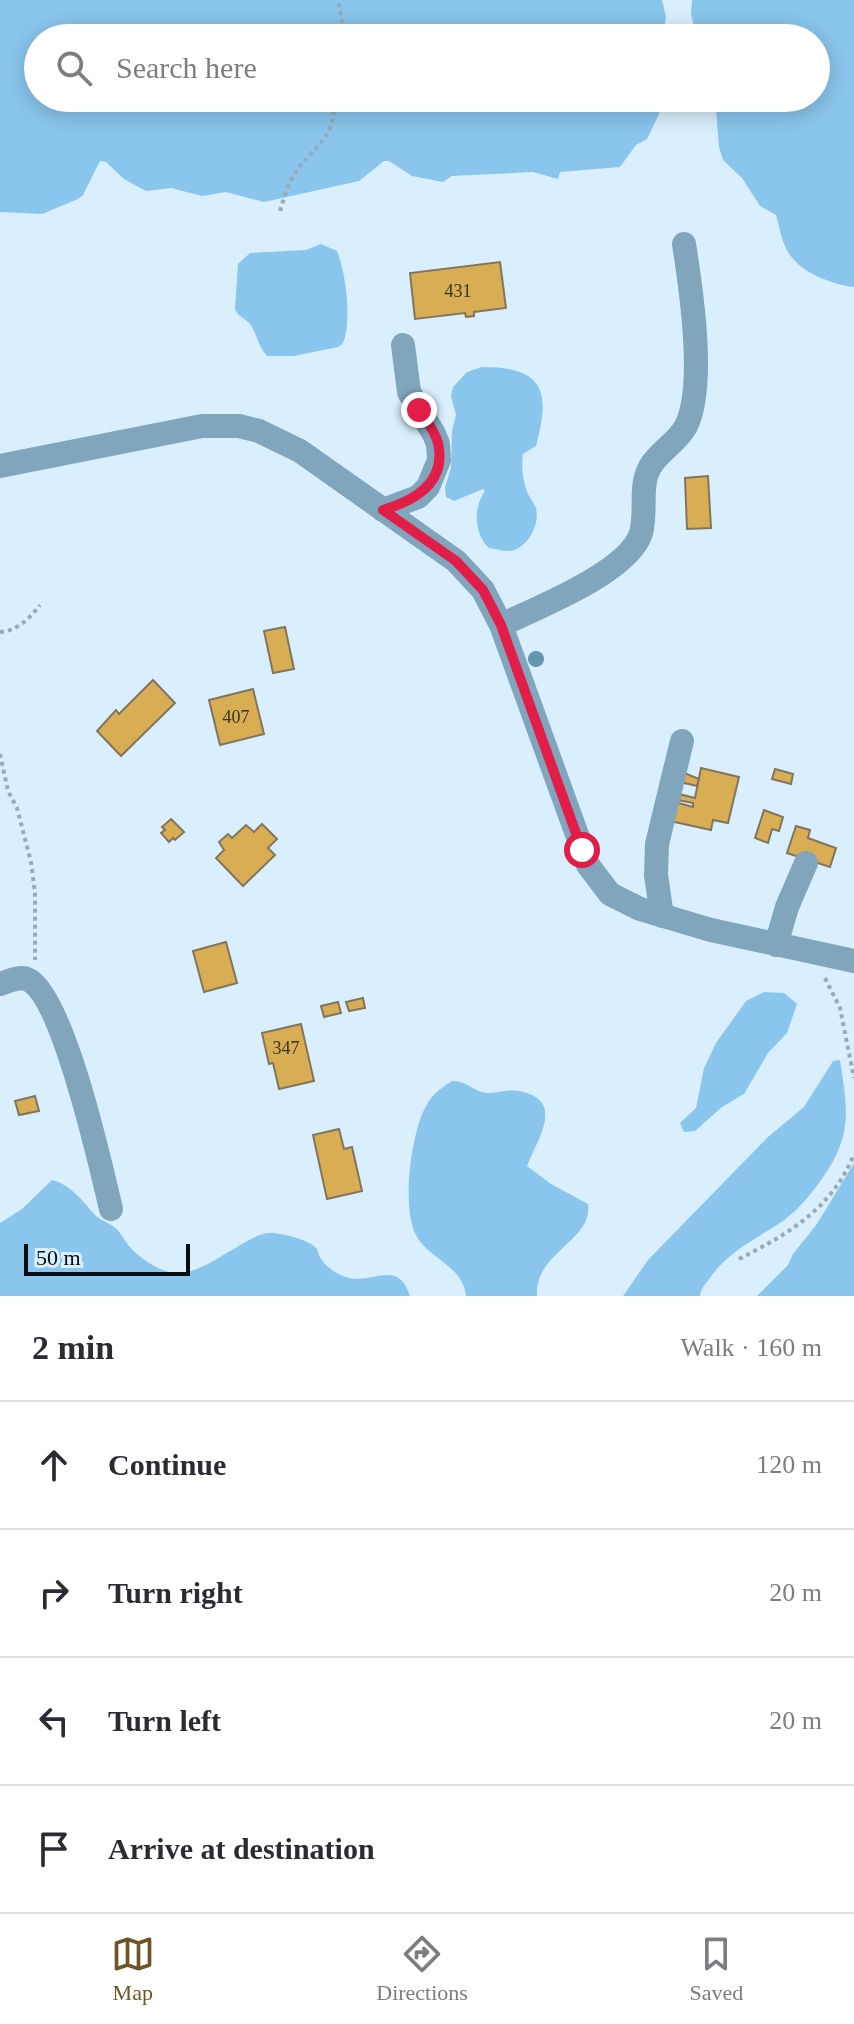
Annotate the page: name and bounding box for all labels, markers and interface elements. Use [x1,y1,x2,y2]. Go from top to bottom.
search box [24,24,830,112]
icon: search [52,46,96,90]
text: Search here [116,51,257,84]
house number: 431 [445,281,472,301]
route end [401,392,437,428]
house number: 407 [223,707,250,727]
route start [564,832,600,868]
house number: 347 [273,1038,300,1058]
scale bar [24,1240,190,1276]
text: 50 m [36,1245,81,1270]
text: 2 min [32,1329,114,1366]
text: Walk · 160 m [680,1333,822,1362]
icon: ahead [32,1443,76,1487]
text: Continue [108,1448,226,1481]
text: 120 m [756,1450,822,1479]
icon: right [32,1571,76,1615]
text: Turn right [108,1576,243,1609]
text: 20 m [769,1578,822,1607]
icon: left [32,1699,76,1743]
text: Turn left [108,1704,221,1737]
text: 20 m [769,1706,822,1735]
icon: arrive [32,1827,76,1871]
text: Arrive at destination [108,1832,375,1865]
tab: Map [111,1932,155,2006]
tab: Directions [376,1932,468,2006]
tab: Saved [689,1932,743,2006]

